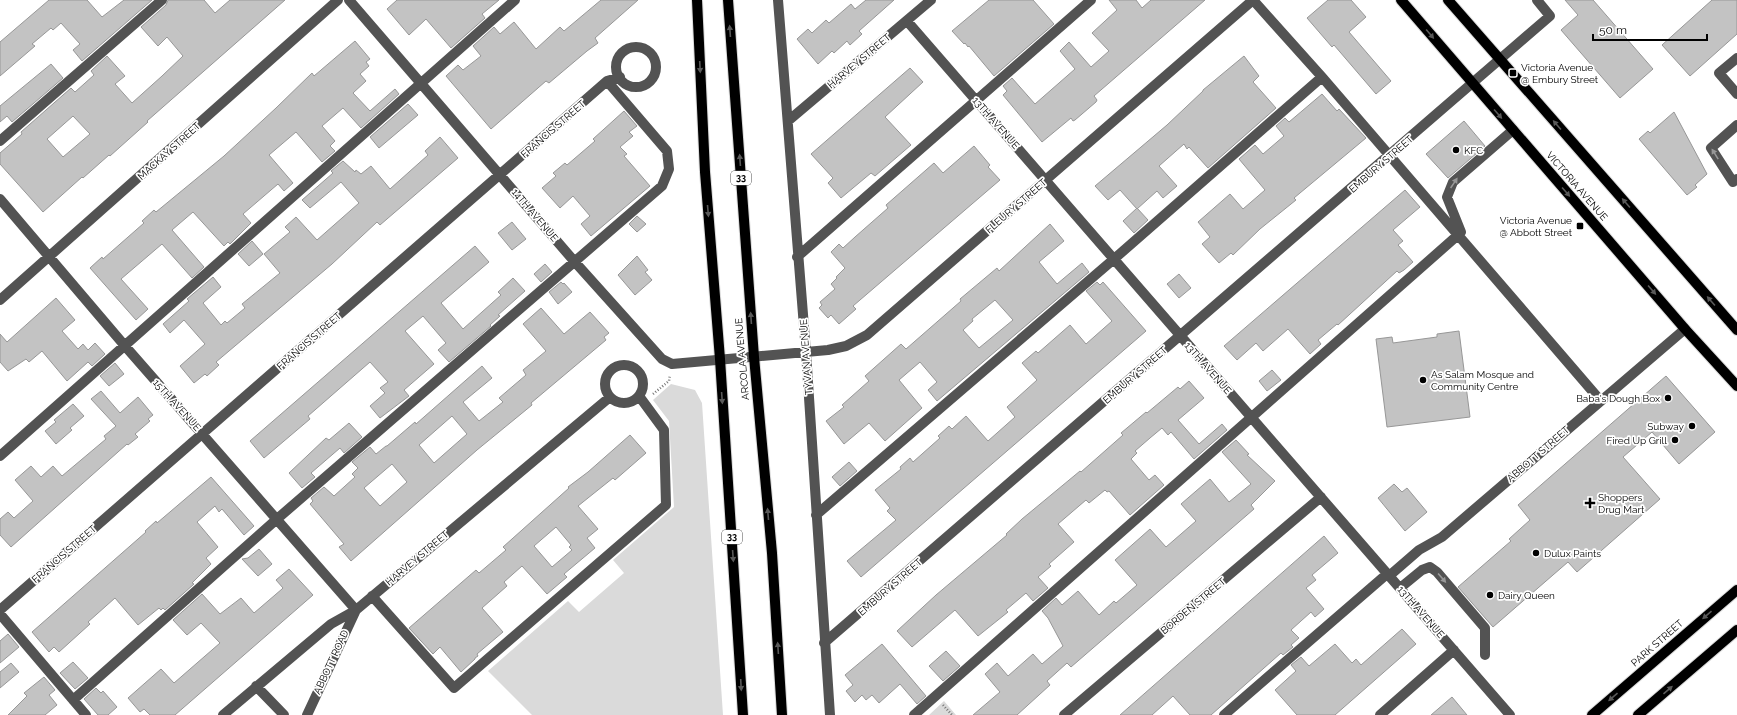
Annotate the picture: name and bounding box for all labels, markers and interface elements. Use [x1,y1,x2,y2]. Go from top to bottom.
scale bar [1593,16,1707,42]
text: 50 m [1599,23,1627,37]
one-way arrow [727,25,734,37]
one-way arrow [1425,29,1434,39]
street label: HARVEY STREET [825,31,893,91]
one-way arrow [696,61,703,73]
place label: Victoria Avenue @ Embury Street [1521,62,1599,85]
marker: Victoria Avenue @ Embury Street [1508,68,1518,78]
street label: 13TH AVENUE [970,95,1022,151]
street label: FRANCIS STREET [519,98,587,160]
one-way arrow [1494,109,1503,119]
street label: MACKAY STREET [136,120,202,182]
one-way arrow [1552,120,1562,130]
street label: EMBURY STREET [1347,133,1415,195]
marker: KFC [1451,145,1461,155]
place label: KFC [1464,145,1483,156]
street label: VICTORIA AVENUE [1544,149,1610,223]
one-way arrow [1711,149,1719,160]
one-way arrow [736,154,743,166]
road number: 33 [731,171,751,185]
street label: FLEURY STREET [983,176,1049,236]
one-way arrow [1450,178,1458,189]
street label: 14TH AVENUE [510,186,560,244]
one-way arrow [1562,187,1571,197]
one-way arrow [1621,198,1630,208]
one-way arrow [704,204,711,217]
place label: Victoria Avenue @ Abbott Street [1499,215,1573,238]
marker: Victoria Avenue @ Abbott Street [1575,221,1585,231]
one-way arrow [1647,285,1656,295]
one-way arrow [1707,296,1716,306]
street label: FRANCIS STREET [275,310,343,372]
one-way arrow [747,312,754,324]
street label: ARCOLA AVENUE [733,317,751,401]
street label: TYVAN AVENUE [798,319,814,395]
street label: 13TH AVENUE [1182,340,1234,396]
street label: EMBURY STREET [1101,344,1169,406]
place label: As Salam Mosque and Community Centre [1431,369,1534,392]
marker: As Salam Mosque and Community Centre [1418,375,1428,385]
street label: 15TH AVENUE [151,377,203,433]
one-way arrow [719,392,726,404]
place label: Baba's Dough Box [1576,393,1660,404]
marker: Baba's Dough Box [1663,393,1673,403]
place label: Subway [1647,421,1685,432]
marker: Subway [1687,421,1697,431]
street label: ABBOTT STREET [1505,424,1571,484]
place label: Fired Up Grill [1606,435,1667,446]
marker: Fired Up Grill [1670,435,1680,445]
place label: Shoppers Drug Mart [1598,492,1645,515]
marker: Shoppers Drug Mart [1585,498,1595,508]
one-way arrow [765,508,771,520]
street label: FRANCIS STREET [30,523,98,585]
street label: HARVEY STREET [383,528,451,588]
road number: 33 [722,530,742,544]
marker: Dulux Paints [1531,548,1541,558]
place label: Dulux Paints [1544,548,1601,559]
one-way arrow [730,550,737,562]
street label: EMBURY STREET [856,556,924,618]
one-way arrow [1437,572,1446,583]
street label: BORDEN STREET [1158,576,1228,636]
street label: 13TH AVENUE [1395,584,1447,640]
marker: Dairy Queen [1485,590,1495,600]
place label: Dairy Queen [1498,590,1555,601]
one-way arrow [1702,611,1713,620]
street label: PARK STREET [1629,618,1685,668]
street label: ABBOTT ROAD [311,628,351,696]
one-way arrow [774,642,781,654]
one-way arrow [738,679,745,691]
one-way arrow [1662,685,1673,694]
one-way arrow [1608,692,1618,701]

